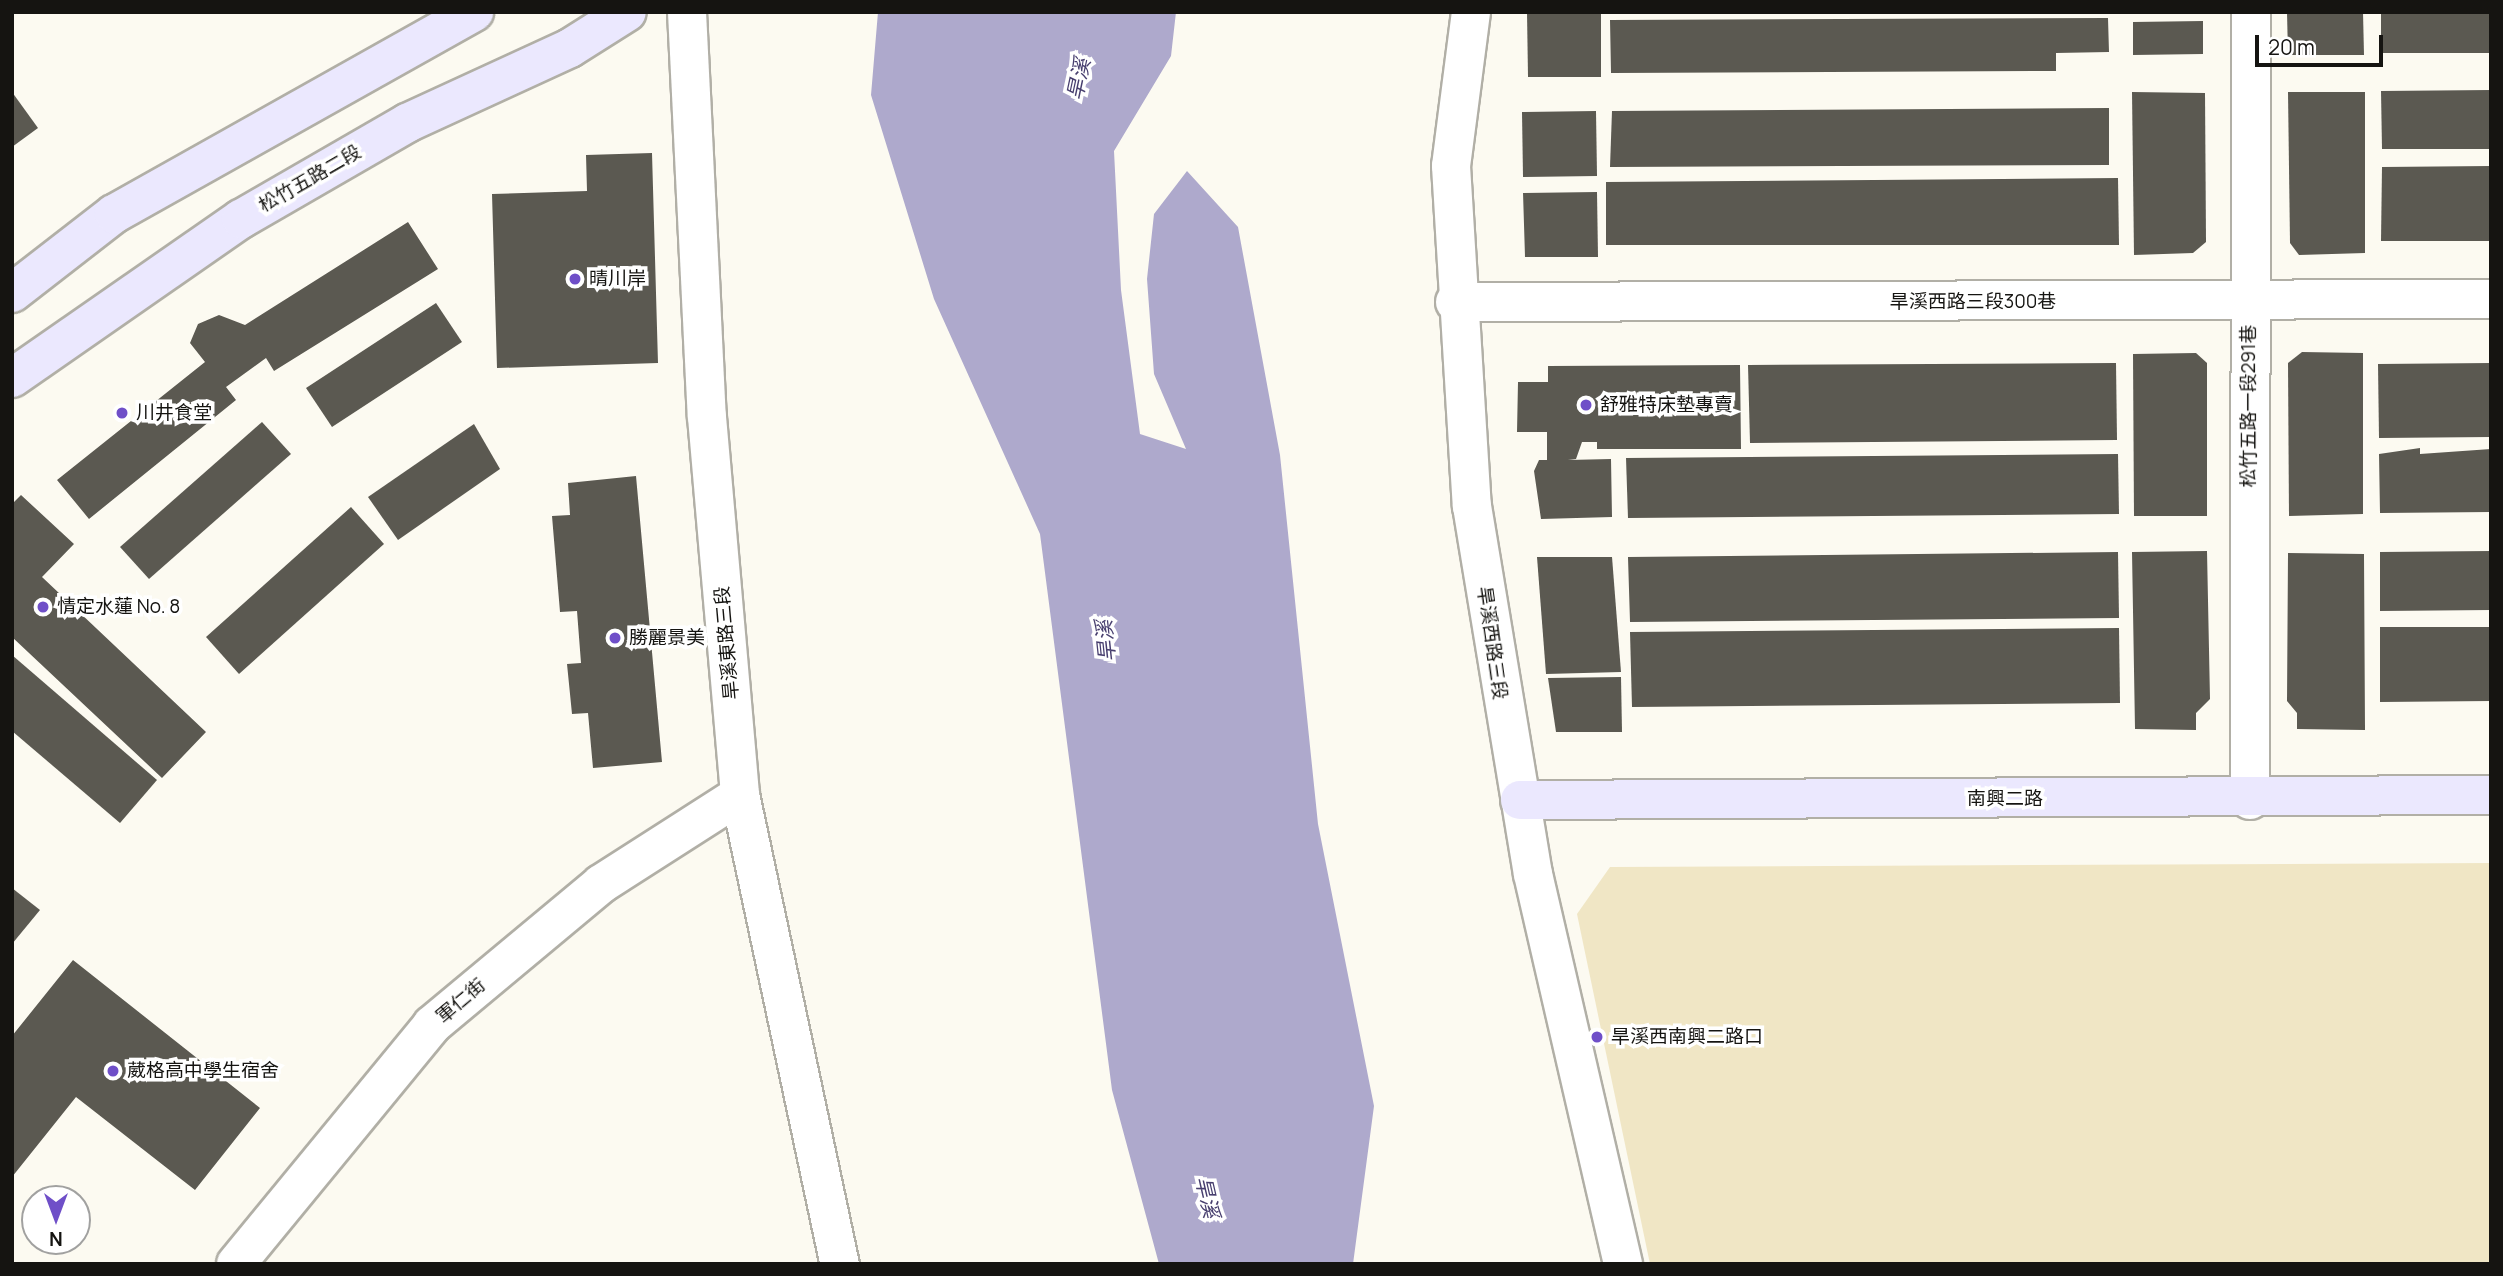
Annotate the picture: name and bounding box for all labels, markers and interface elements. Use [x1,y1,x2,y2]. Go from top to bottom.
scale bar [2258,21,2386,65]
text: 20 m [2268,33,2315,61]
water label: 旱溪 [1061,56,1095,102]
street label: 松竹五路二段 [255,141,365,217]
place label: 晴川岸 [589,268,646,290]
marker: 晴川岸 [567,271,583,287]
street label: 旱溪西路三段300巷 [1890,291,2056,313]
street label: 松竹五路一段291巷 [2238,324,2260,488]
place label: 舒雅特床墊專賣 [1600,394,1733,416]
marker: 舒雅特床墊專賣 [1578,397,1594,413]
place label: 川井食堂 [136,402,212,424]
marker: 川井食堂 [114,405,130,421]
street label: 旱溪東路三段 [711,585,743,701]
street label: 旱溪西路三段 [1473,585,1511,701]
place label: 情定水蓮 No. 8 [57,596,180,618]
marker: 情定水蓮 No. 8 [35,599,51,615]
water label: 旱溪 [1090,619,1120,663]
place label: 勝麗景美 [629,627,705,649]
marker: 勝麗景美 [607,630,623,646]
street label: 南興二路 [1967,788,2043,810]
street label: 軍仁街 [432,974,490,1028]
place label: 旱溪西南興二路口 [1611,1026,1763,1048]
marker: 旱溪西南興二路口 [1589,1029,1605,1045]
place label: 葳格高中學生宿舍 [127,1060,279,1082]
marker: 葳格高中學生宿舍 [105,1063,121,1079]
water label: 旱溪 [1191,1174,1225,1220]
north arrow [21,1185,91,1255]
text: N [49,1226,63,1252]

